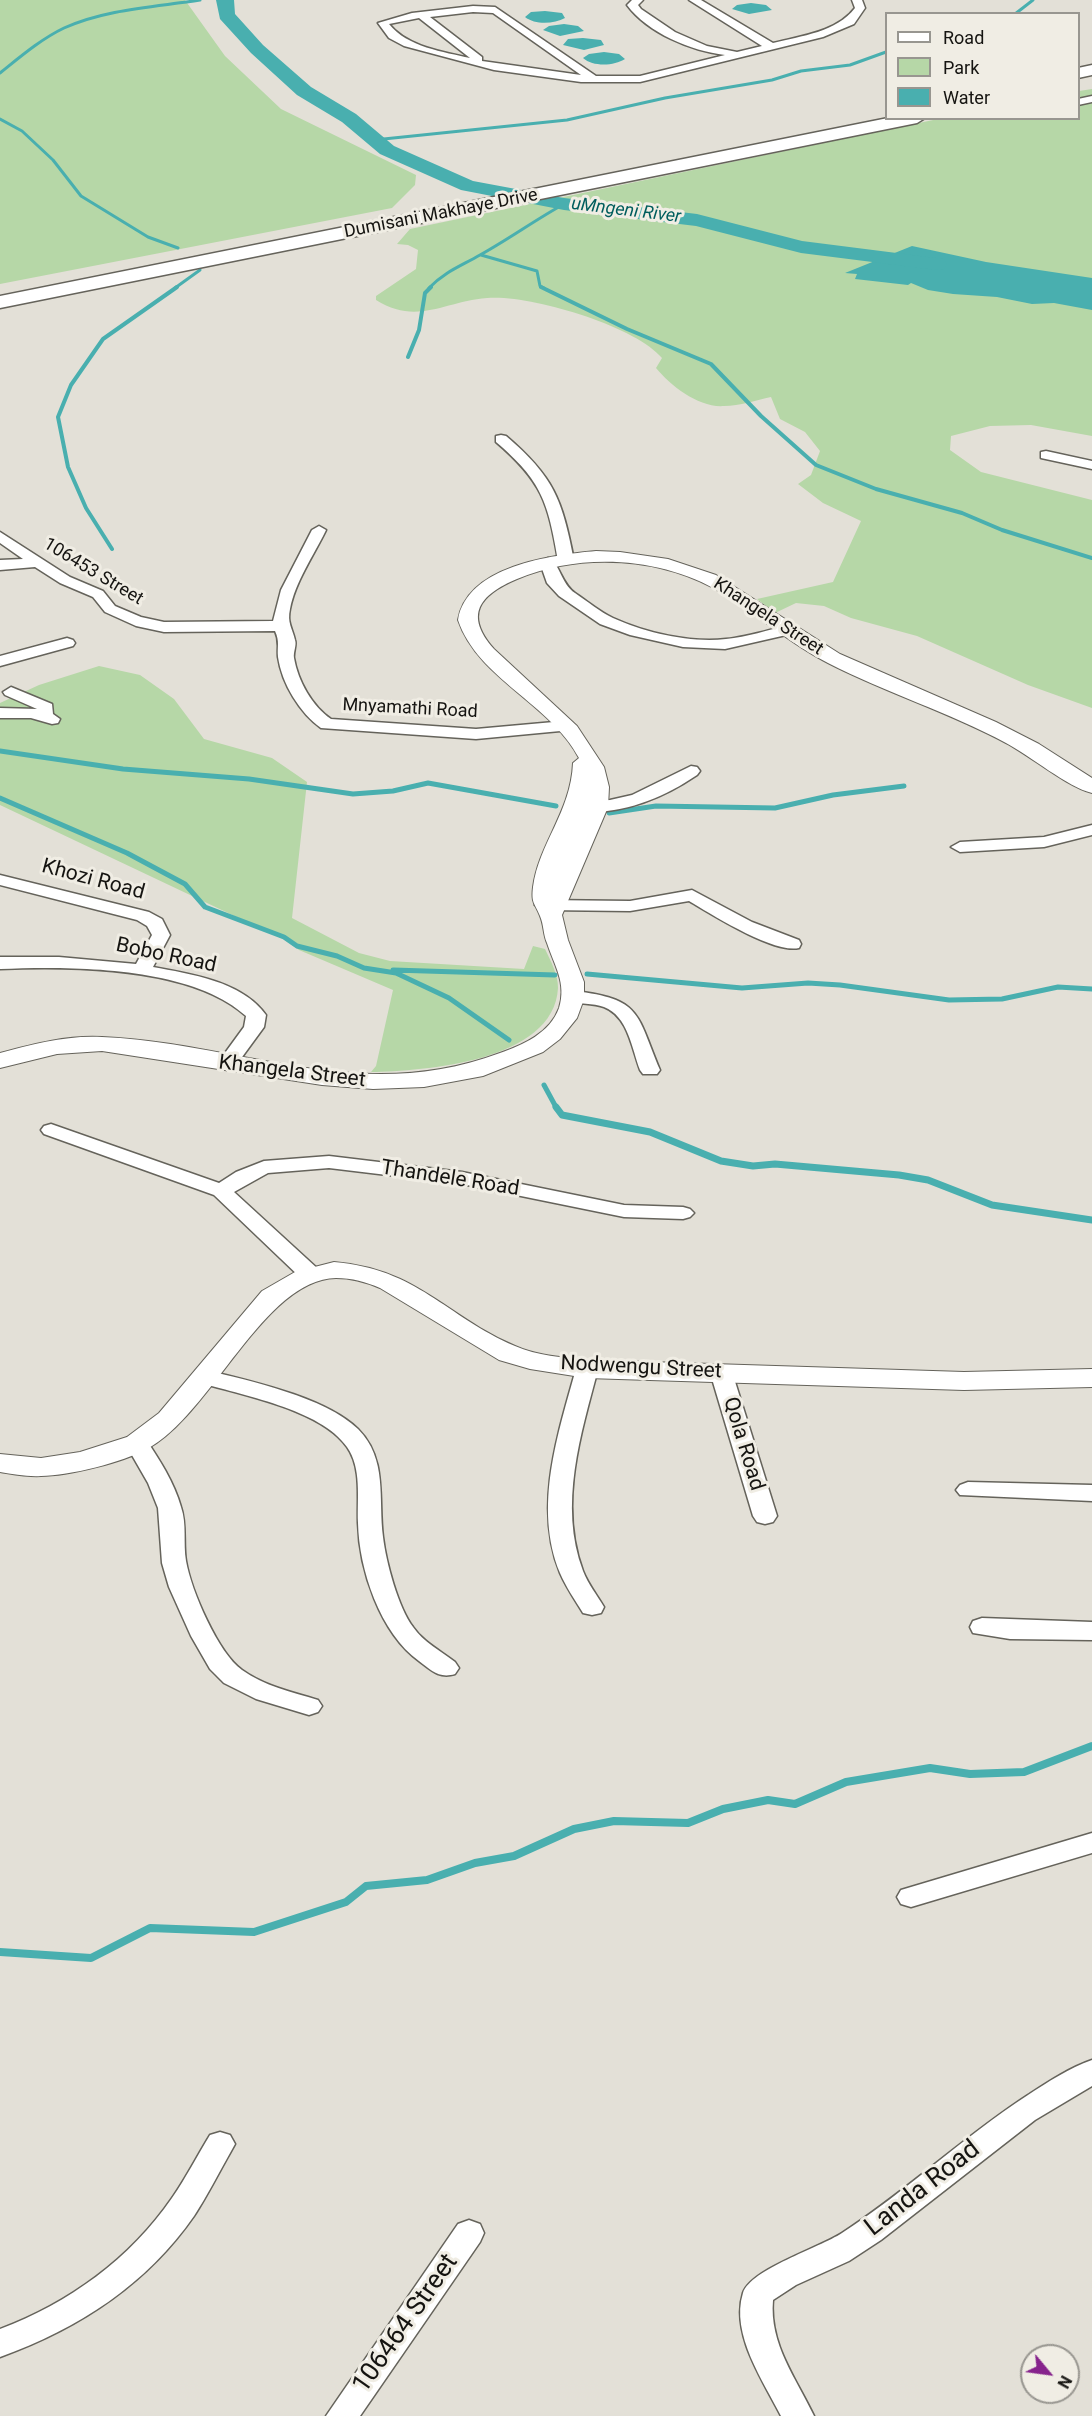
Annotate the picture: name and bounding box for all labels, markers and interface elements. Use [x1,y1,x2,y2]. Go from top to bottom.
legend [885,12,1080,120]
text: Road [943,27,984,48]
text: Park [943,57,979,78]
text: Water [943,87,990,108]
street label: Dumisani Makhaye Drive [342,185,540,243]
water label: uMngeni River [570,194,682,228]
street label: 106453 Street [39,534,147,610]
street label: Khangela Street [709,573,827,661]
street label: Mnyamathi Road [342,695,478,723]
street label: Khozi Road [39,854,147,906]
street label: Bobo Road [113,933,219,979]
street label: Khangela Street [217,1050,367,1094]
street label: Thandele Road [379,1156,521,1202]
street label: Nodwengu Street [560,1351,722,1385]
street label: Qola Road [717,1394,769,1494]
street label: Landa Road [859,2134,987,2244]
street label: 106464 Street [347,2248,465,2400]
north arrow [1020,2344,1080,2404]
text: N [1053,2372,1075,2392]

